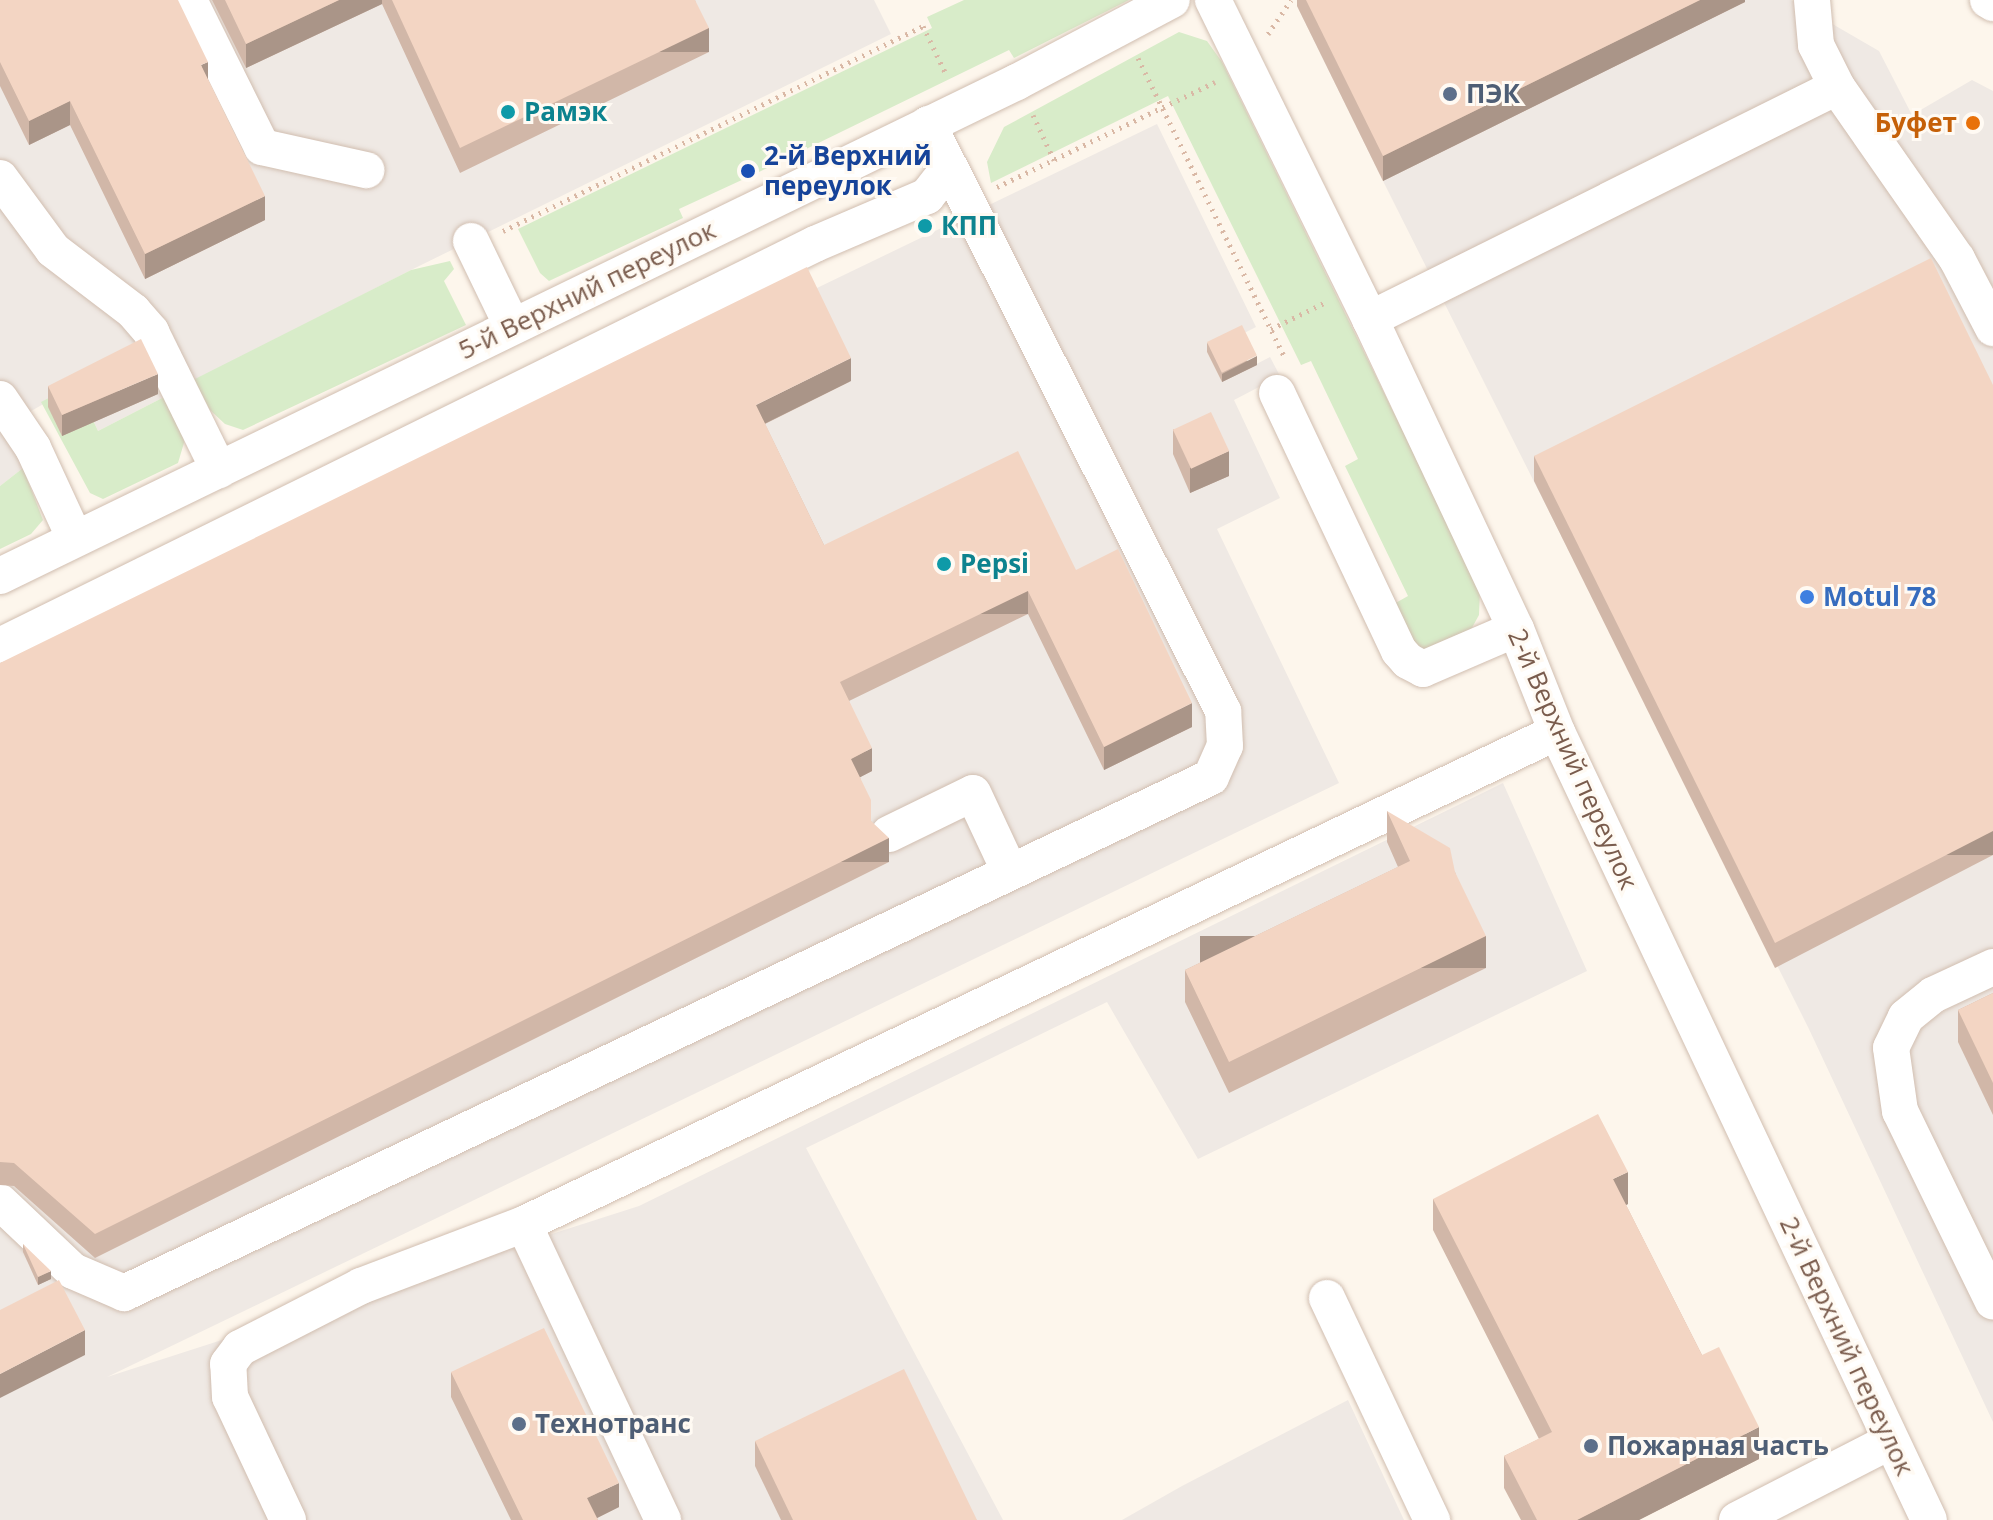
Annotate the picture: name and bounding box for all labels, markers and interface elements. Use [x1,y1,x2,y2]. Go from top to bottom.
place label: ПЭК [1466,78,1520,110]
marker: ПЭК [1441,85,1459,103]
place label: Рамэк [524,96,607,128]
marker: Рамэк [499,103,517,121]
place label: Буфет [1875,107,1957,139]
marker: Буфет [1964,114,1982,132]
place label: 2-й Верхний переулок [764,140,932,202]
marker: 2-й Верхний переулок [739,162,757,180]
place label: КПП [941,210,997,242]
street label: 5-й Верхний переулок [453,214,721,366]
marker: КПП [916,217,934,235]
place label: Pepsi [960,548,1029,580]
marker: Pepsi [935,555,953,573]
place label: Motul 78 [1823,581,1936,613]
marker: Motul 78 [1798,588,1816,606]
street label: 2-й Верхний переулок [1501,624,1645,894]
street label: 2-й Верхний переулок [1773,1212,1921,1480]
place label: Технотранс [535,1408,691,1440]
marker: Технотранс [510,1415,528,1433]
place label: Пожарная часть [1607,1430,1829,1462]
marker: Пожарная часть [1582,1437,1600,1455]

